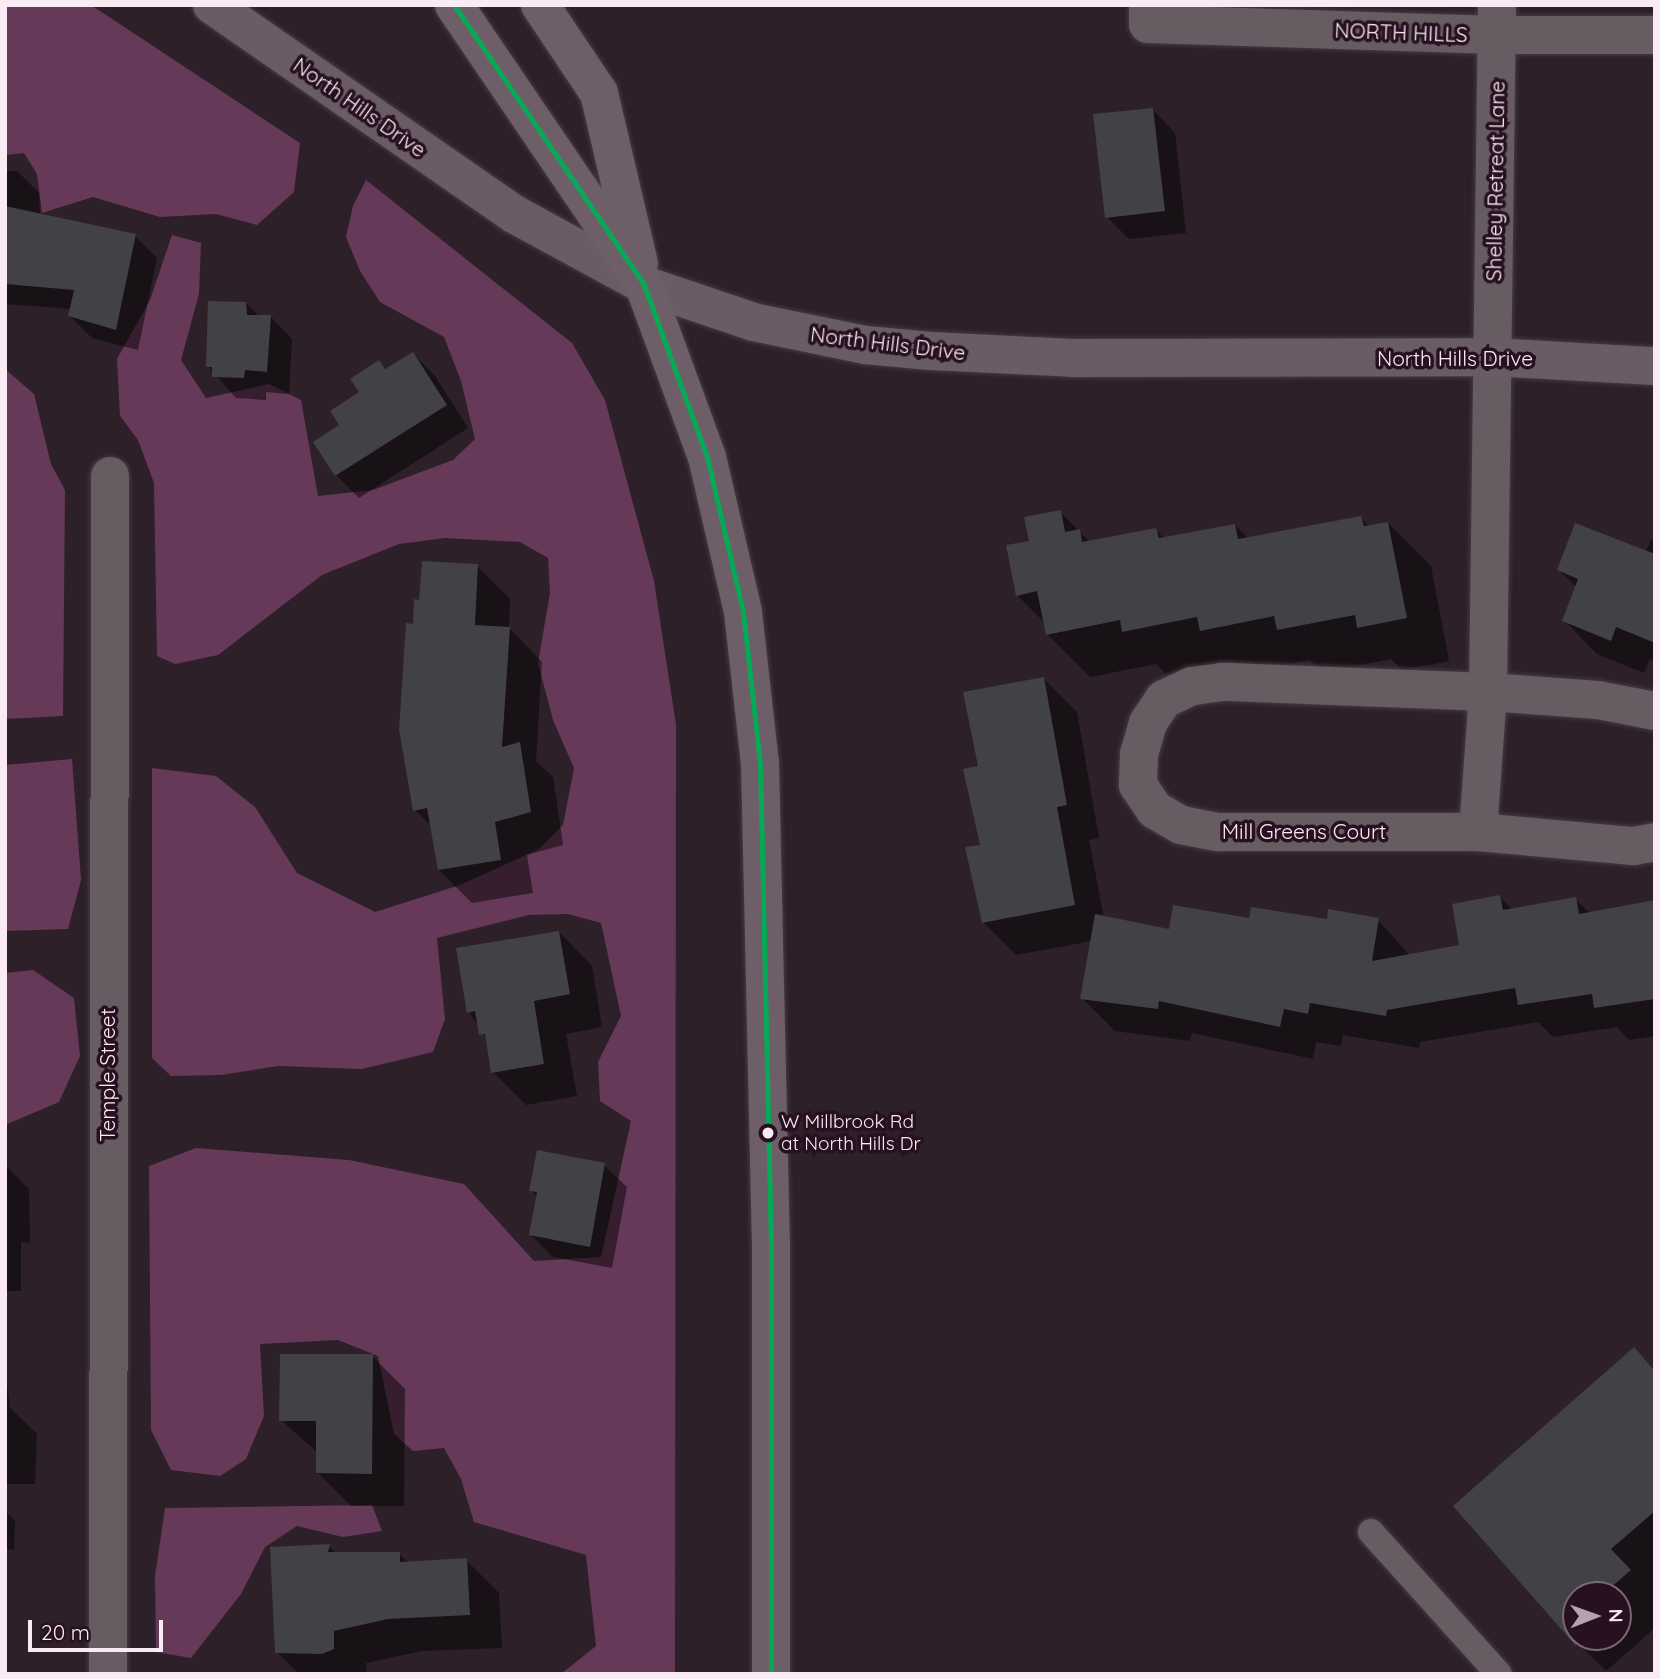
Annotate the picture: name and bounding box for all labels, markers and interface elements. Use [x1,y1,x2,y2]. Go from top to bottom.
street label: NORTH HILLS [1334,17,1468,47]
street label: North Hills Drive [289,52,431,162]
street label: Shelley Retreat Lane [1481,81,1509,281]
street label: North Hills Drive [809,321,967,365]
street label: North Hills Drive [1377,345,1533,371]
street label: Mill Greens Court [1222,818,1386,844]
street label: Temple Street [94,1008,120,1142]
place label: W Millbrook Rd at North Hills Dr [781,1111,921,1155]
marker: W Millbrook Rd at North Hills Dr [761,1126,775,1140]
north arrow [1562,1581,1632,1651]
scale bar [32,1606,166,1650]
text: N [1604,1608,1628,1623]
text: 20 m [41,1619,90,1645]

